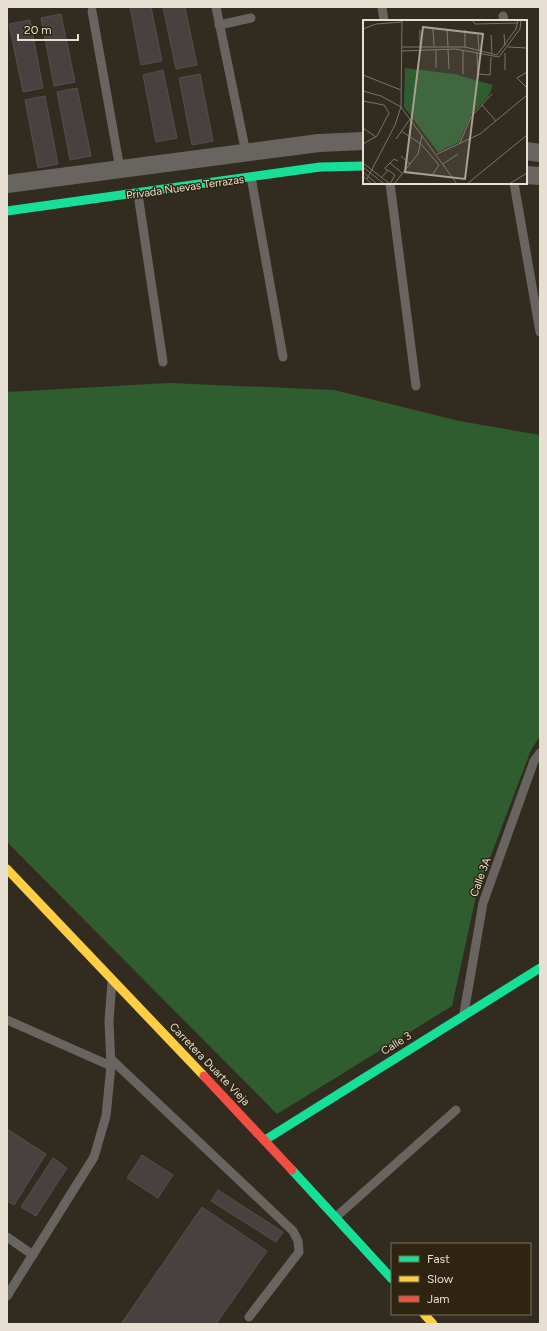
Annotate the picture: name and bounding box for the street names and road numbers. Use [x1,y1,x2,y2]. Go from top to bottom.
street label: Privada Nuevas Terrazas [125,173,245,202]
street label: Calle 3A [467,855,494,898]
street label: Carretera Duarte Vieja [167,1020,252,1108]
street label: Calle 3 [379,1029,414,1058]

